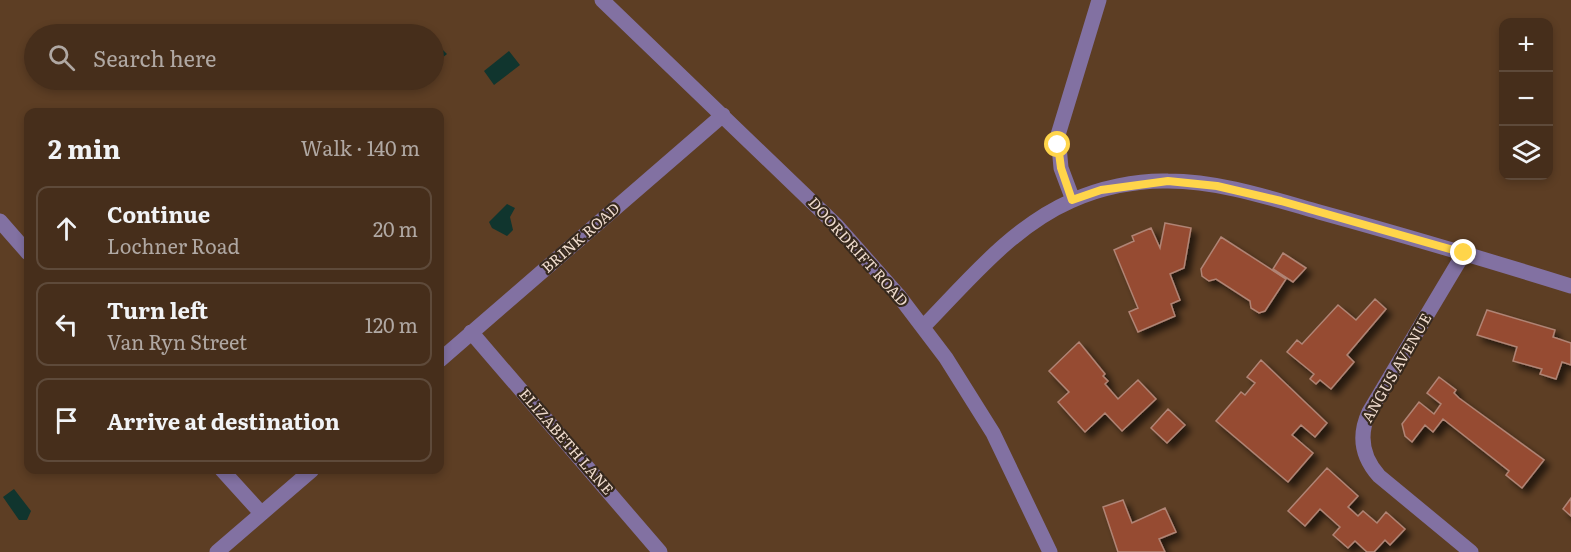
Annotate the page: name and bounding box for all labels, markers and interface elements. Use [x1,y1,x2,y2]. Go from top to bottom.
map controls [1499,18,1553,180]
button: + [1499,18,1553,72]
search box [24,24,444,90]
icon: search [45,41,78,74]
text: Search here [93,41,216,74]
button: − [1499,72,1553,126]
button: layers [1499,126,1553,180]
text: 2 min [48,128,121,167]
route start [1044,131,1070,157]
text: Walk · 140 m [301,132,420,162]
street label: DOORDRIFT ROAD [804,191,915,311]
street label: BRINK ROAD [536,196,624,277]
text: Continue [107,197,210,230]
icon: ahead [50,212,83,245]
text: 20 m [373,213,418,243]
text: Lochner Road [107,230,240,260]
route end [1450,239,1476,265]
text: Turn left [107,293,208,326]
icon: left [50,308,83,341]
street label: ANGUS AVENUE [1355,308,1436,426]
text: 120 m [365,309,418,339]
text: Van Ryn Street [107,326,247,356]
street label: ELIZABETH LANE [514,383,620,499]
icon: arrive [50,404,83,437]
text: Arrive at destination [107,404,340,437]

